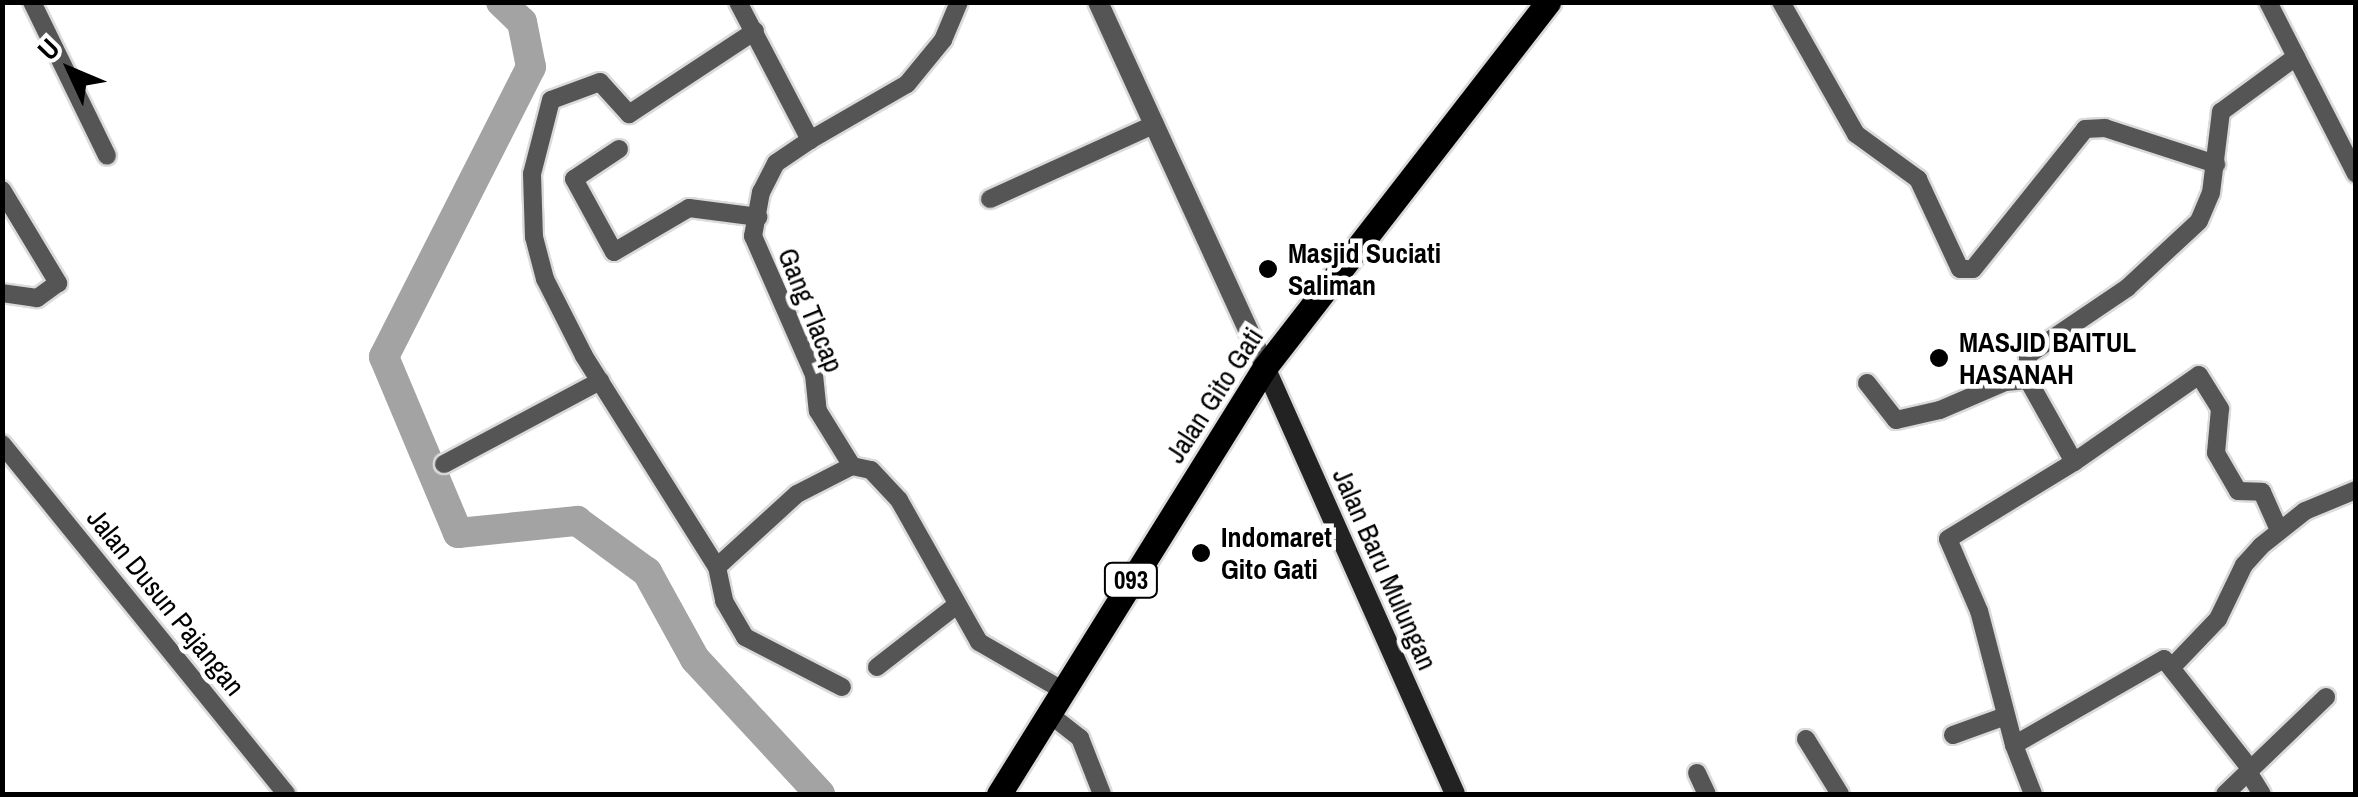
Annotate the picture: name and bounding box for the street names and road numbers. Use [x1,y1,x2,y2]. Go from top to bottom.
street label: Gang Tlacap [771,243,851,377]
street label: Jalan Gito Gati [1158,321,1270,469]
street label: Jalan Baru Mulungan [1326,463,1444,675]
street label: Jalan Dusun Pajangan [80,502,252,702]
road number: 093 [1104,560,1158,600]

